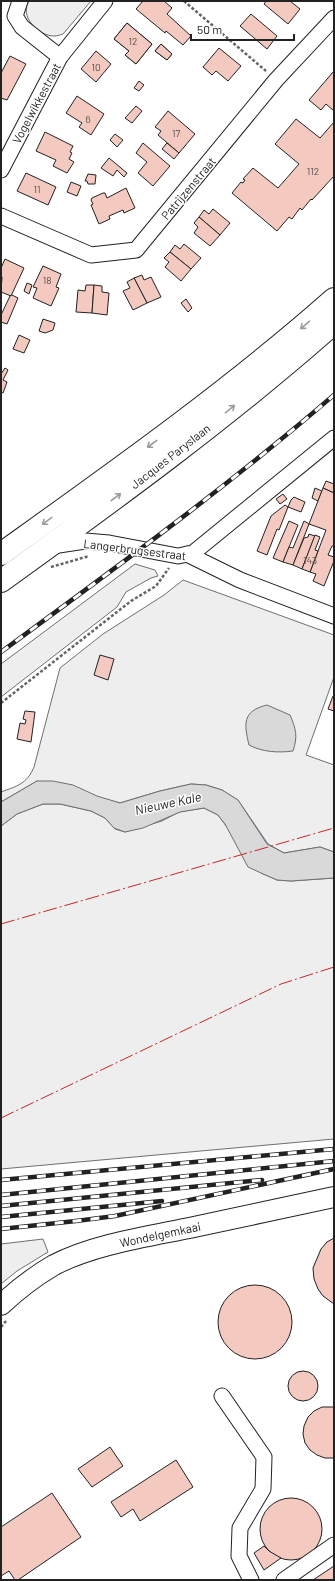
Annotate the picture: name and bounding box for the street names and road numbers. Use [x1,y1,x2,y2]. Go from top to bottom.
street label: Vogelwikkestraat [9,60,63,146]
street label: Patrijzenstraat [158,154,218,222]
street label: Jacques Paryslaan [127,421,213,491]
street label: Langerbrugsestraat [83,536,187,562]
street label: Wondelgemkaai [118,1219,202,1249]

